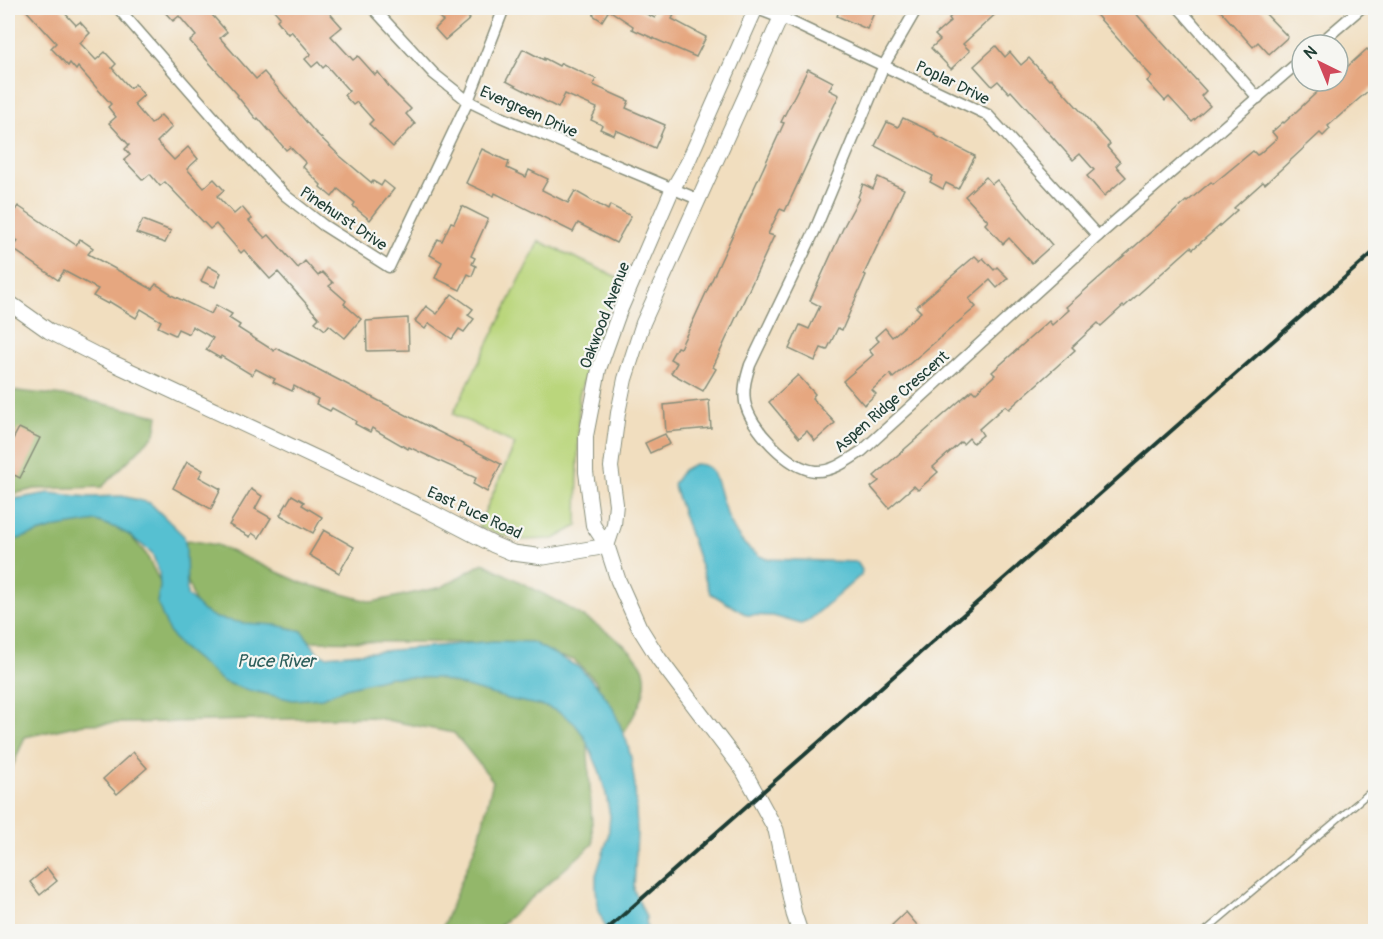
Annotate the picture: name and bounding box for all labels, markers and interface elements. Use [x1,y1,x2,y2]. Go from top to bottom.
north arrow [1290,33,1350,93]
text: N [1300,42,1321,64]
street label: Poplar Drive [912,56,993,109]
street label: Evergreen Drive [477,81,581,142]
street label: Pinehurst Drive [296,182,391,255]
street label: Oakwood Avenue [575,259,635,372]
street label: Aspen Ridge Crescent [830,346,954,457]
street label: East Puce Road [424,482,525,544]
water label: Puce River [237,650,318,673]

